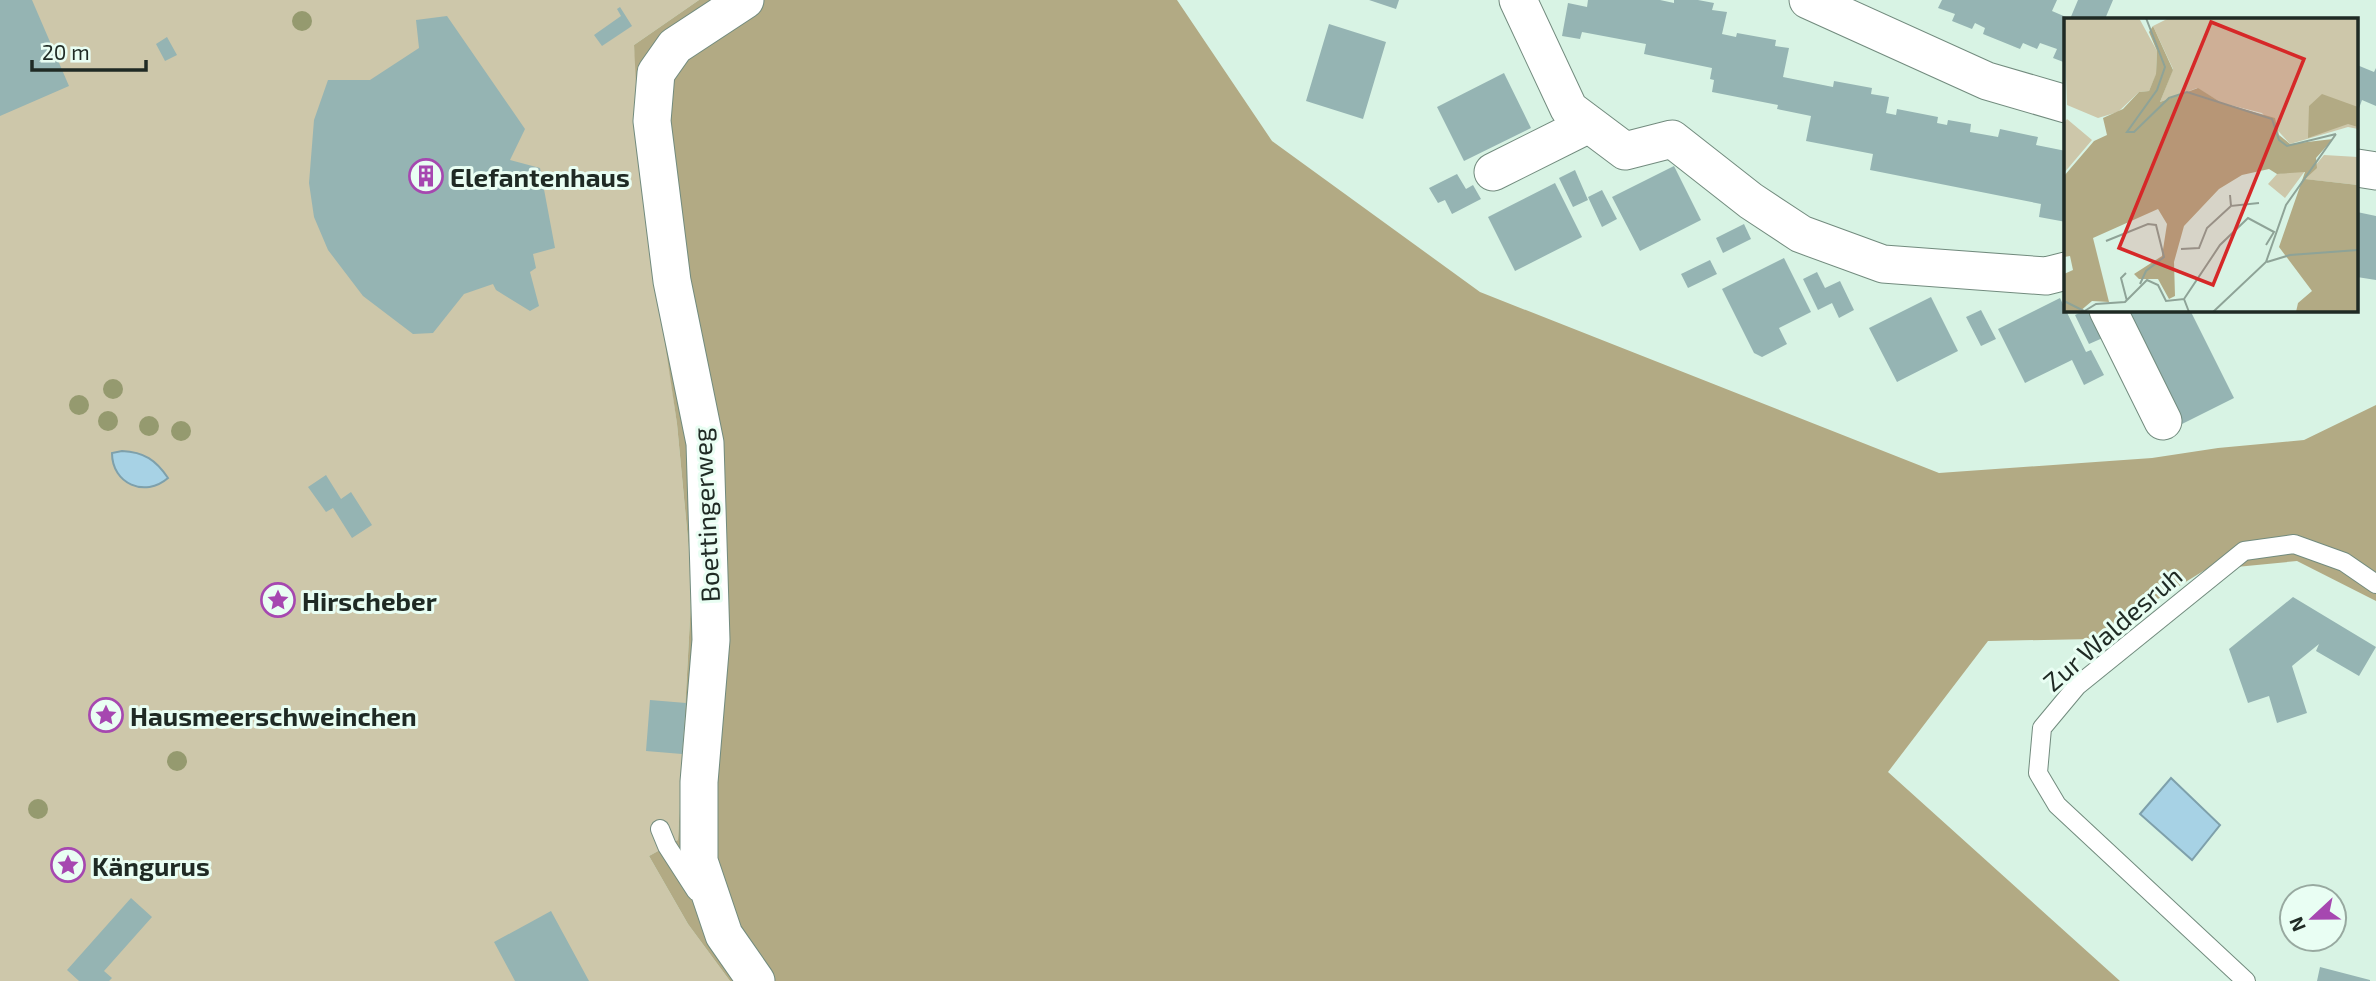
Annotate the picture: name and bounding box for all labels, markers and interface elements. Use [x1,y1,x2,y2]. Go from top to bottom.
inset map [2064,18,2358,312]
scale bar [32,28,145,72]
text: 20 m [42,39,90,64]
building icon: Elefantenhaus [407,157,445,195]
place label: Elefantenhaus [450,161,630,192]
street label: Boettingerweg [685,427,725,603]
street label: Zur Waldesruh [2036,559,2188,697]
place icon: Hirscheber [259,581,297,619]
place label: Hirscheber [302,585,437,616]
place icon: Hausmeerschweinchen [87,696,125,734]
place label: Hausmeerschweinchen [130,700,417,731]
place icon: Kängurus [49,846,87,884]
place label: Kängurus [92,850,210,881]
north arrow [2278,883,2348,953]
text: N [2284,914,2310,935]

